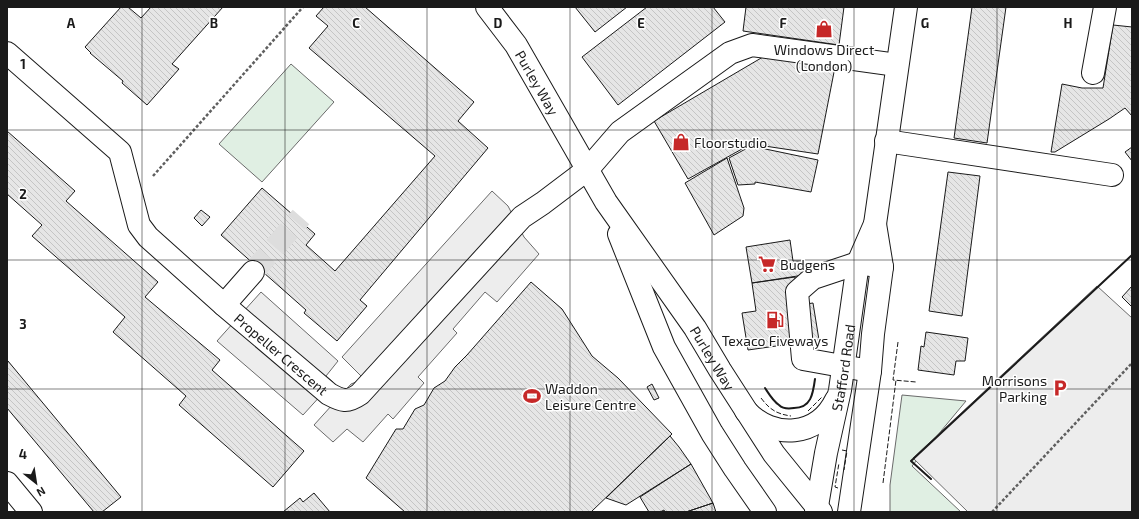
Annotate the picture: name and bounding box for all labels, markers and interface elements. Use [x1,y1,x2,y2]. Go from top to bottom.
text: A [67,15,76,31]
text: B [210,15,218,31]
text: C [352,15,360,31]
text: D [494,15,503,31]
text: E [637,15,645,31]
text: F [779,15,787,31]
text: G [921,15,929,31]
text: H [1064,15,1073,31]
shop icon: Windows Direct (London) [814,19,834,39]
place label: Windows Direct (London) [774,41,874,74]
street label: Purley Way [512,47,563,118]
text: 1 [20,56,26,72]
shop icon: Floorstudio [671,132,691,152]
place label: Floorstudio [694,134,767,151]
text: 2 [19,186,27,202]
supermarket icon: Budgens [757,254,777,274]
place label: Budgens [780,256,835,273]
street label: Propeller Crescent [231,309,332,398]
fuel station icon: Texaco Fiveways [765,310,785,330]
text: 3 [19,316,27,332]
street label: Purley Way [687,323,739,394]
street label: Stafford Road [827,323,858,412]
place label: Texaco Fiveways [722,332,828,349]
place label: Morrisons Parking [982,372,1047,405]
parking icon: Morrisons Parking [1050,378,1070,398]
place label: Waddon Leisure Centre [545,380,636,413]
sports icon: Waddon Leisure Centre [522,386,542,406]
text: 4 [19,446,27,462]
north arrow [16,463,56,503]
text: N [35,484,48,500]

